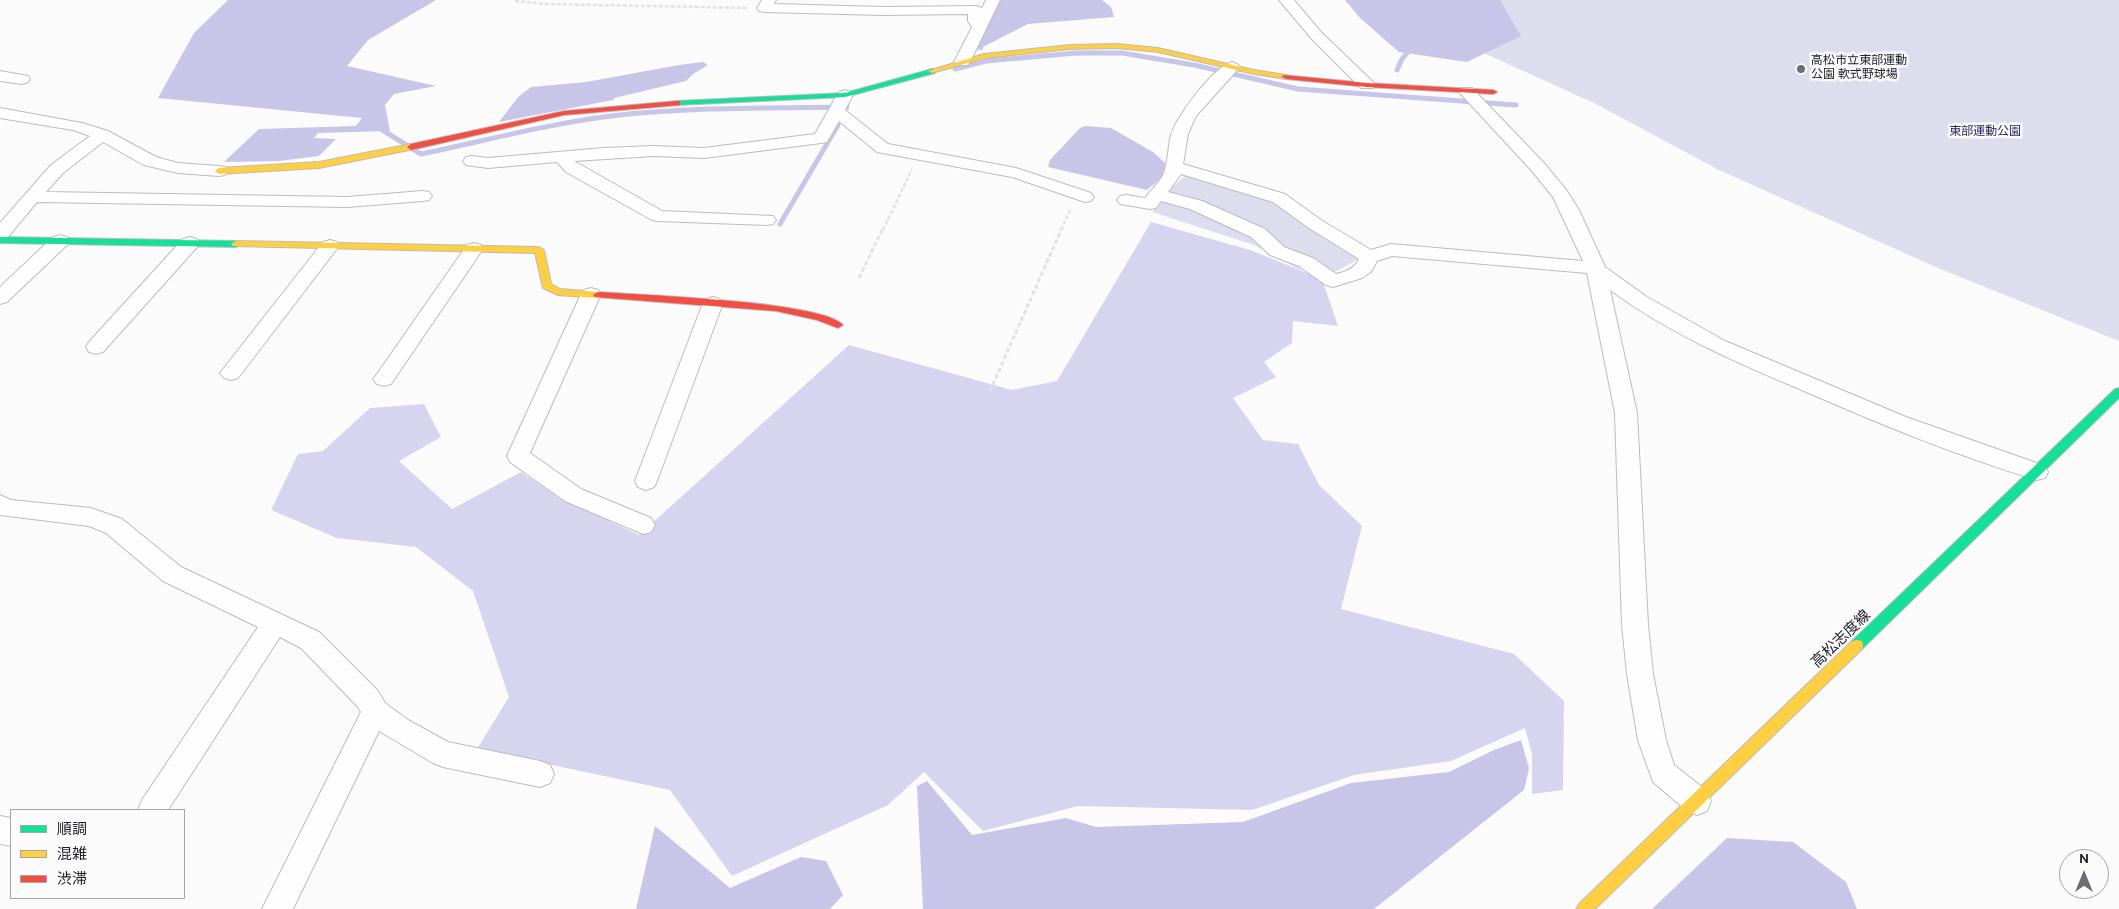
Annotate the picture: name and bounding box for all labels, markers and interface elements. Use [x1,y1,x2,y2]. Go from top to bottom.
place label: 高松市立東部運動 公園 軟式野球場 [1811,55,1907,83]
marker: 高松市立東部運動 公園 軟式野球場 [1795,63,1807,75]
park label: 東部運動公園 [1949,126,2021,140]
street label: 高松志度線 [1809,607,1875,673]
legend [10,809,185,899]
text: 順調 [57,821,87,840]
text: 混雑 [57,846,87,865]
north arrow [2059,849,2109,899]
text: N [2079,851,2089,868]
text: 渋滞 [57,871,87,890]

